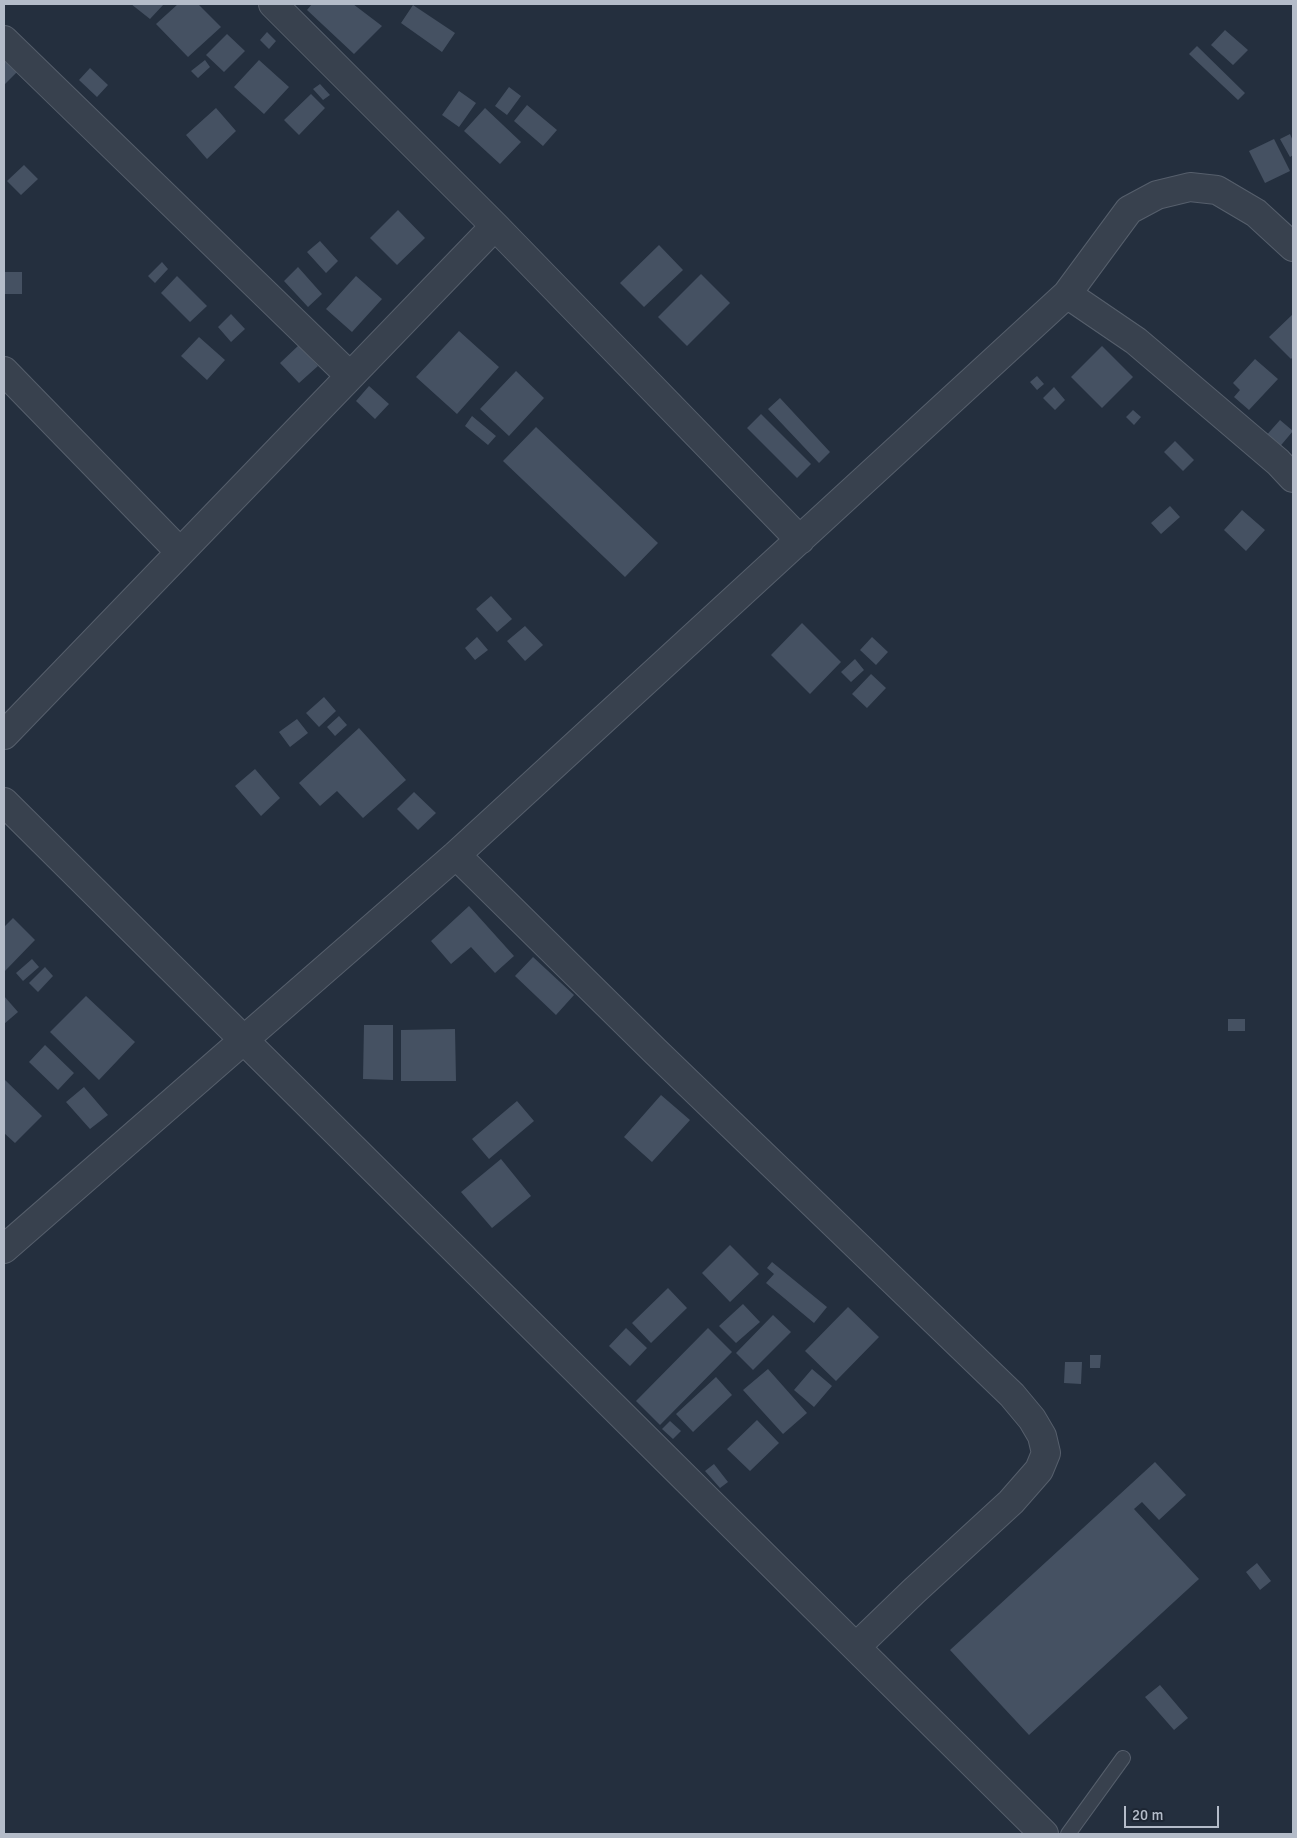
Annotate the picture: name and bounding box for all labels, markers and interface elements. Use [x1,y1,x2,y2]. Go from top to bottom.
scale bar [1127,1796,1222,1828]
text: 20 m [1132,1806,1163,1824]

